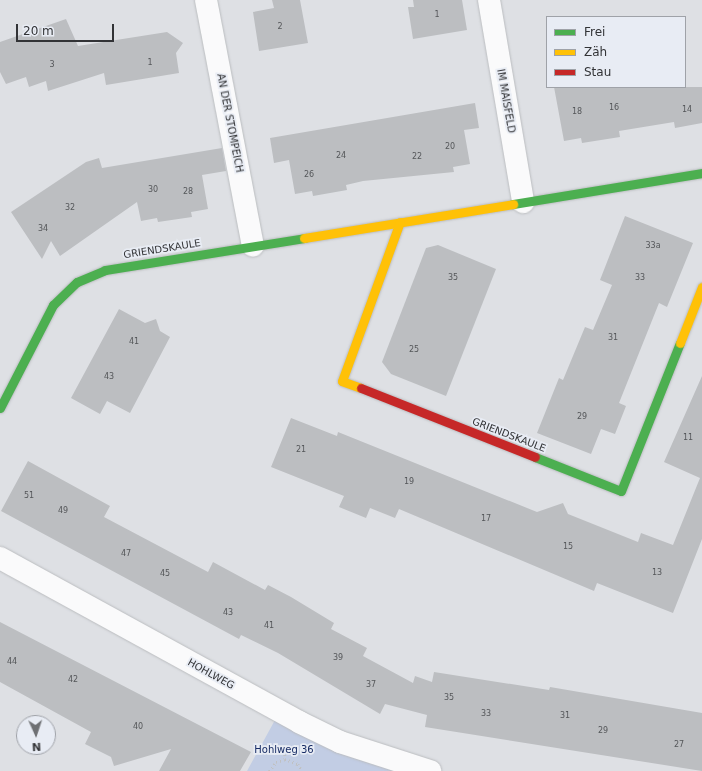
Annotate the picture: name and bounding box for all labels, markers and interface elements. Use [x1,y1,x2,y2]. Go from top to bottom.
house number: 1 [434,10,440,20]
scale bar [18,16,116,42]
legend [546,16,686,88]
house number: 2 [277,22,283,32]
text: 20 m [23,24,54,38]
text: Frei [584,25,605,39]
text: Zäh [584,45,607,59]
house number: 1 [147,58,153,68]
house number: 3 [49,60,55,70]
text: Stau [584,65,611,79]
street label: IM MAISFELD [494,68,518,134]
street label: AN DER STOMPEICH [215,73,245,173]
house number: 16 [609,103,619,113]
house number: 14 [682,105,692,115]
house number: 18 [572,107,582,117]
house number: 20 [445,142,455,152]
house number: 24 [336,151,346,161]
house number: 22 [412,152,422,162]
house number: 26 [304,170,314,180]
house number: 30 [148,185,158,195]
house number: 28 [183,187,193,197]
house number: 32 [65,203,75,213]
house number: 34 [38,224,48,234]
street label: GRIENDSKAULE [123,237,201,261]
house number: 33a [645,241,661,251]
house number: 35 [448,273,458,283]
house number: 33 [635,273,645,283]
house number: 31 [608,333,618,343]
house number: 41 [129,337,139,347]
house number: 25 [409,345,419,355]
house number: 43 [104,372,114,382]
house number: 29 [577,412,587,422]
street label: GRIENDSKAULE [470,415,548,455]
house number: 11 [683,433,693,443]
house number: 21 [296,445,306,455]
house number: 19 [404,477,414,487]
house number: 51 [24,491,34,501]
house number: 49 [58,506,68,516]
house number: 17 [481,514,491,524]
house number: 15 [563,542,573,552]
house number: 47 [121,549,131,559]
house number: 13 [652,568,662,578]
house number: 45 [160,569,170,579]
house number: 43 [223,608,233,618]
house number: 41 [264,621,274,631]
house number: 39 [333,653,343,663]
street label: HOHLWEG [186,656,236,692]
house number: 44 [7,657,17,667]
house number: 42 [68,675,78,685]
house number: 37 [366,680,376,690]
house number: 35 [444,693,454,703]
house number: 33 [481,709,491,719]
house number: 31 [560,711,570,721]
north arrow [16,715,56,755]
house number: 40 [133,722,143,732]
house number: 29 [598,726,608,736]
text: N [32,740,42,753]
house number: 27 [674,740,684,750]
park label: Hohlweg 36 [254,744,314,756]

